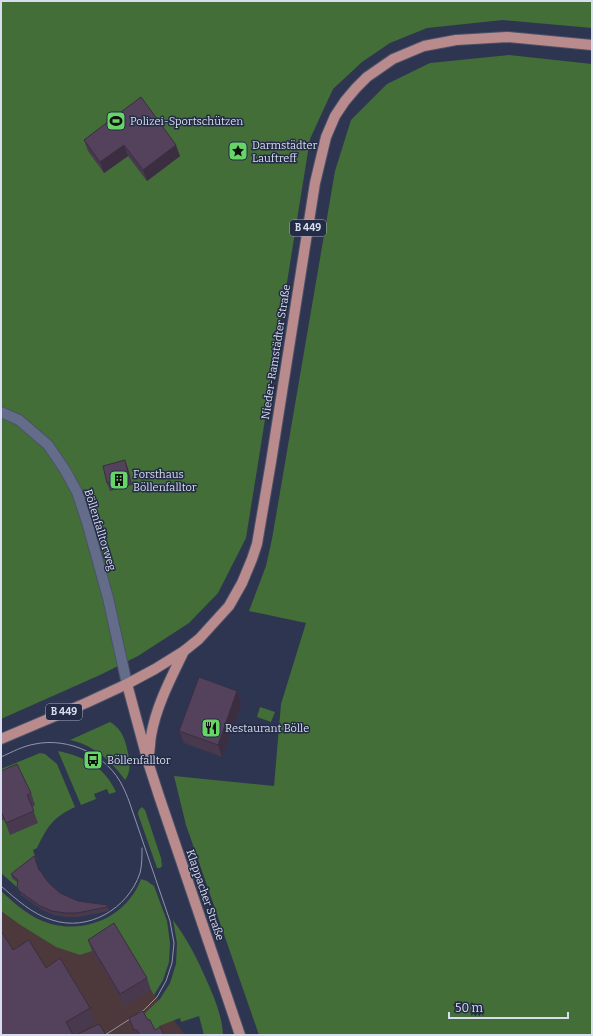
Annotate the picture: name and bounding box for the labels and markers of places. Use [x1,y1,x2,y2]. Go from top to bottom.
sports icon: Polizei-Sportschützen [105,110,127,132]
place label: Polizei-Sportschützen [130,115,243,128]
place label: Darmstädter Lauftreff [252,139,317,165]
place icon: Darmstädter Lauftreff [227,140,249,162]
place label: Forsthaus Böllenfalltor [133,468,197,494]
building icon: Forsthaus Böllenfalltor [108,469,130,491]
restaurant icon: Restaurant Bölle [200,717,222,739]
place label: Restaurant Bölle [225,722,309,735]
bus stop icon: Böllenfalltor [82,749,104,771]
place label: Böllenfalltor [107,754,171,767]

